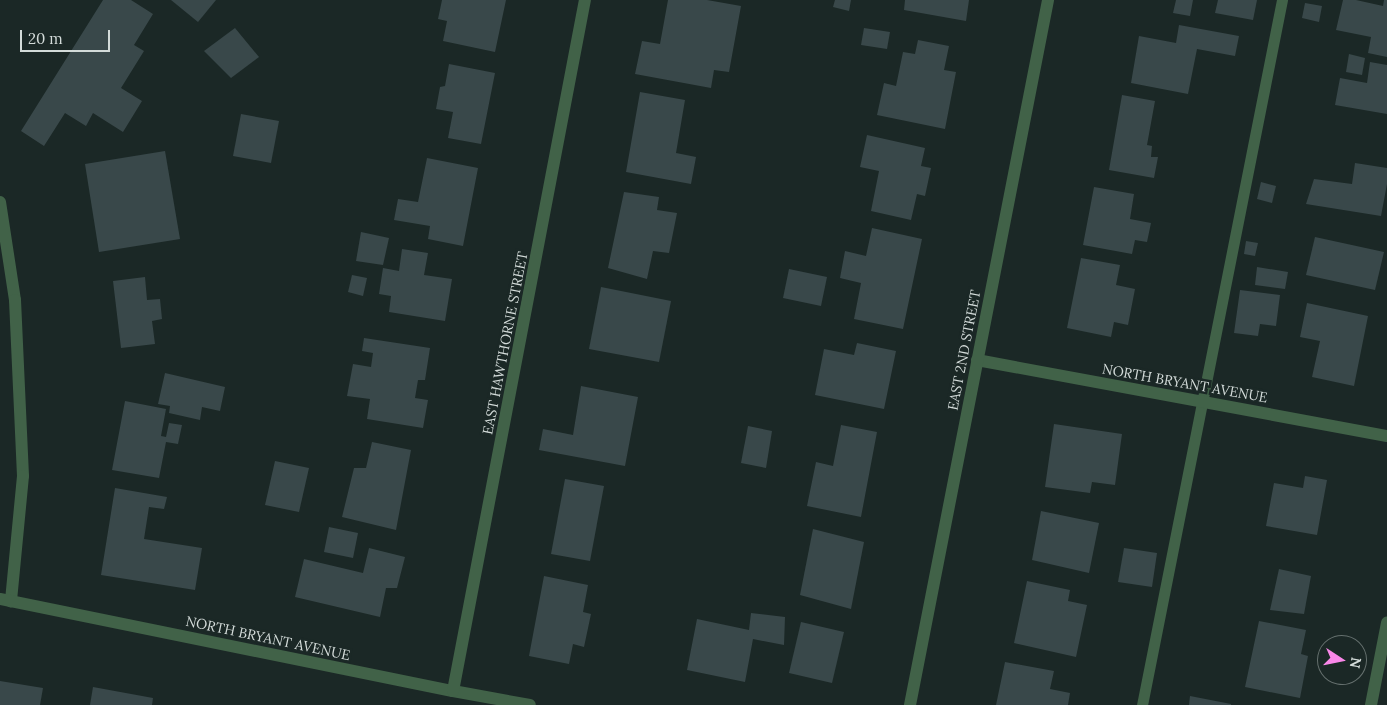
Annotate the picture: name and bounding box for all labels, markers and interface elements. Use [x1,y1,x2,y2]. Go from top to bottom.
scale bar [22,20,112,52]
text: 20 m [28,29,63,48]
street label: EAST HAWTHORNE STREET [479,250,531,436]
street label: EAST 2ND STREET [944,288,984,412]
street label: NORTH BRYANT AVENUE [1101,360,1269,406]
street label: NORTH BRYANT AVENUE [184,612,352,664]
north arrow [1317,635,1367,685]
text: N [1346,656,1366,670]

